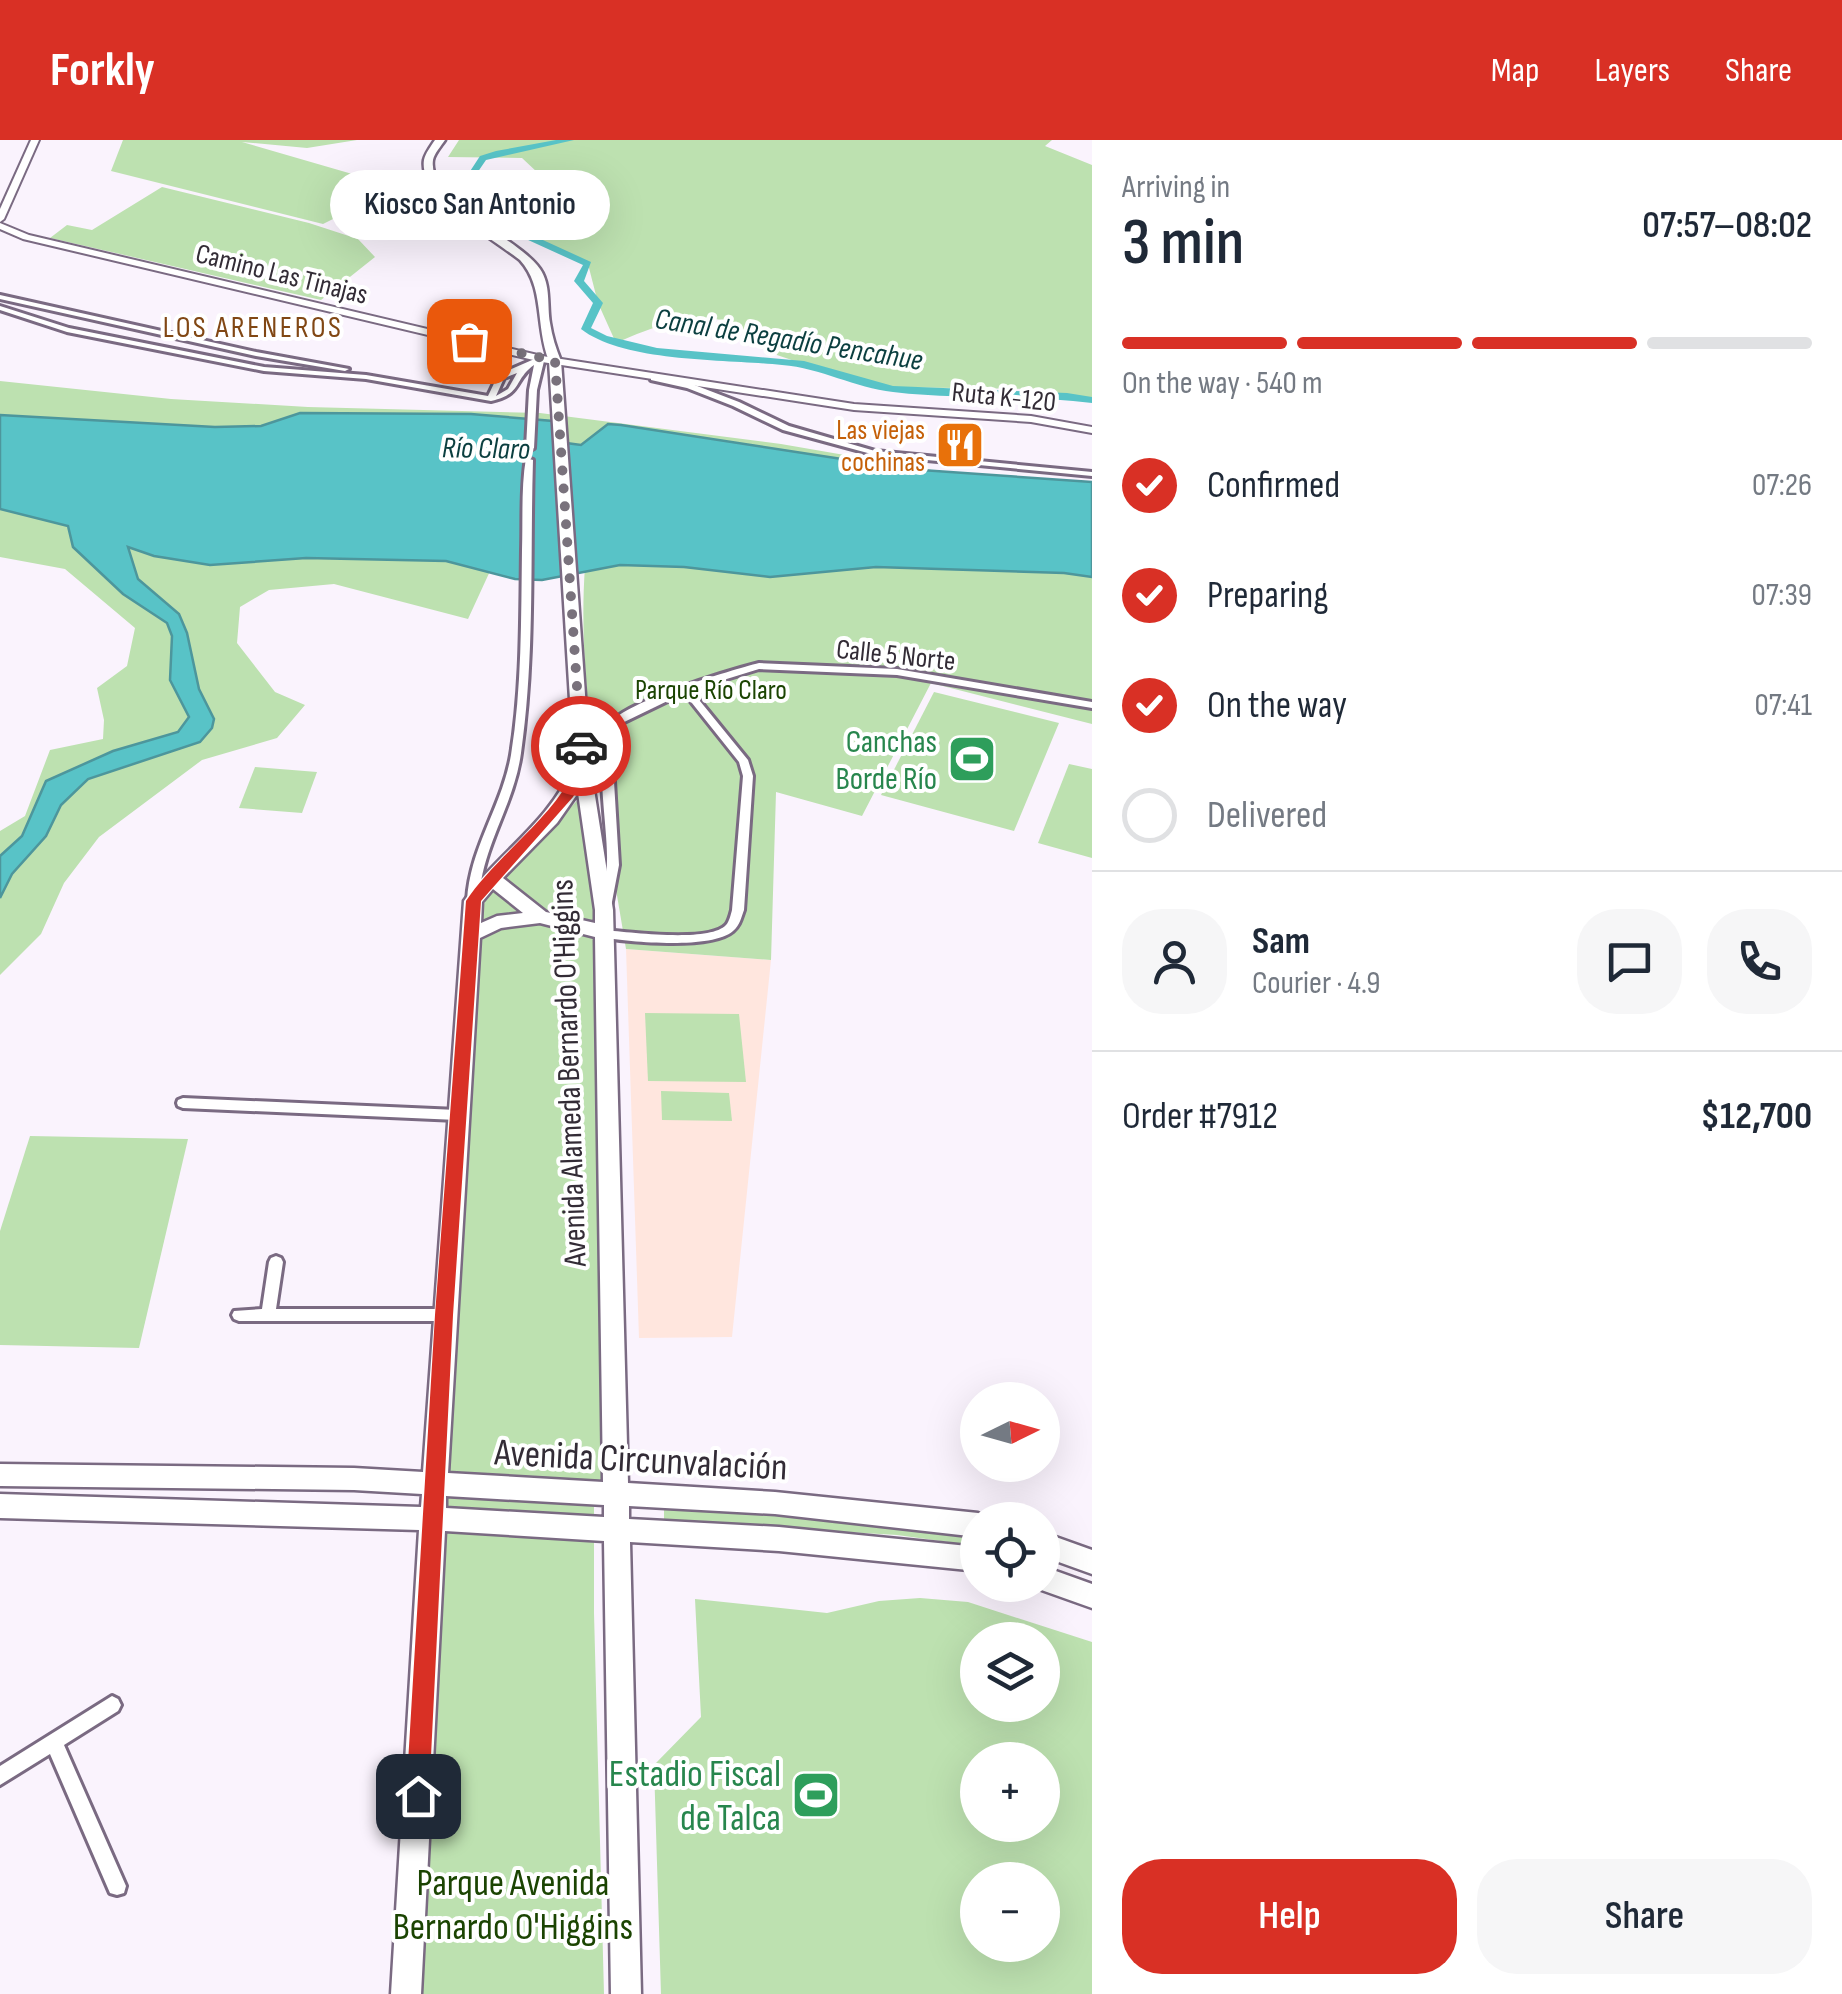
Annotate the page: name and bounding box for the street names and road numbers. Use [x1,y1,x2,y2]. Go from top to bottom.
street label: Camino Las Tinajas [192,237,371,312]
street label: Ruta K-120 [950,376,1057,419]
street label: Calle 5 Norte [835,633,957,678]
street label: Avenida Alameda Bernardo O'Higgins [543,879,596,1268]
street label: Avenida Circunvalación [492,1430,788,1491]

